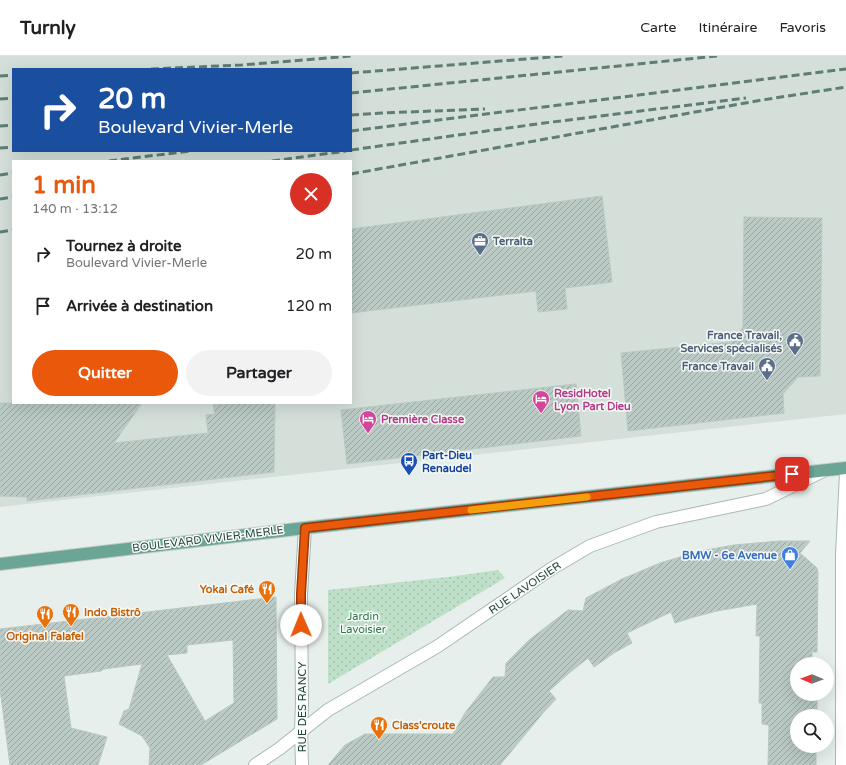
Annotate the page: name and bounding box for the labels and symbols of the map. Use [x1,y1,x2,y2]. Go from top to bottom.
office icon: Terralta [470,231,490,256]
place label: Terralta [492,235,533,248]
place label: France Travail, Services spécialisés [681,329,783,356]
public building icon: France Travail, Services spécialisés [785,331,805,356]
public building icon: France Travail [757,356,777,381]
place label: France Travail [682,360,754,373]
place label: ResidHotel Lyon Part Dieu [554,387,631,414]
hotel icon: ResidHotel Lyon Part Dieu [531,389,551,414]
hotel icon: Première Classe [358,409,378,434]
place label: Première Classe [381,413,465,426]
place label: Part-Dieu Renaudel [422,449,472,475]
bus stop icon: Part-Dieu Renaudel [399,451,419,476]
pin [775,457,809,491]
street label: BOULEVARD VIVIER-MERLE [132,523,284,555]
shop icon: BMW - 6e Avenue [780,545,800,570]
place label: BMW - 6e Avenue [682,549,778,562]
street label: RUE LAVOISIER [486,559,564,617]
restaurant icon: Yokai Café [257,579,277,604]
place label: Yokai Café [200,583,255,596]
restaurant icon: Indo Bistrô [61,602,81,627]
restaurant icon: Original Falafel [35,604,55,629]
position arrow [280,604,322,646]
place label: Indo Bistrô [84,606,141,619]
park label: Jardin Lavoisier [340,610,387,636]
place label: Original Falafel [6,630,84,644]
north arrow [790,657,834,701]
street label: RUE DES RANCY [296,662,309,752]
restaurant icon: Class'croute [369,715,389,740]
place label: Class'croute [392,719,456,732]

